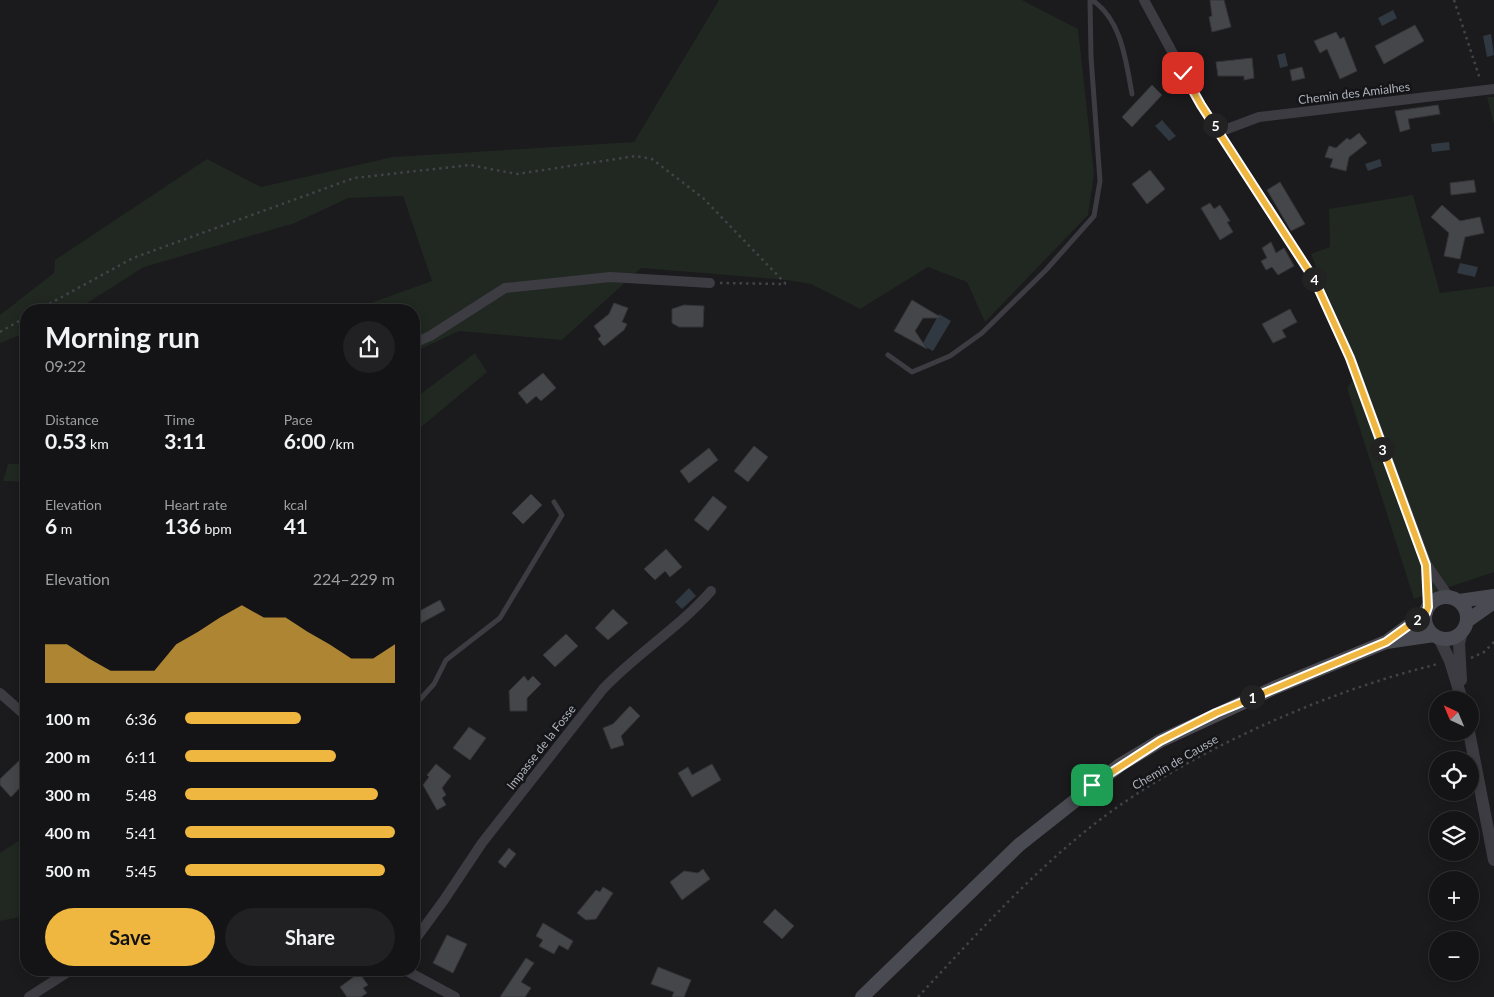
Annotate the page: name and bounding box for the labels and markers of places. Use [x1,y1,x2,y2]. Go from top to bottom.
pin [1162,52,1204,94]
pin: 5 [1202,112,1228,138]
pin: 4 [1302,266,1326,292]
pin: 3 [1370,436,1394,462]
pin: 2 [1404,606,1430,632]
pin: 1 [1240,684,1264,710]
pin [1071,764,1113,806]

